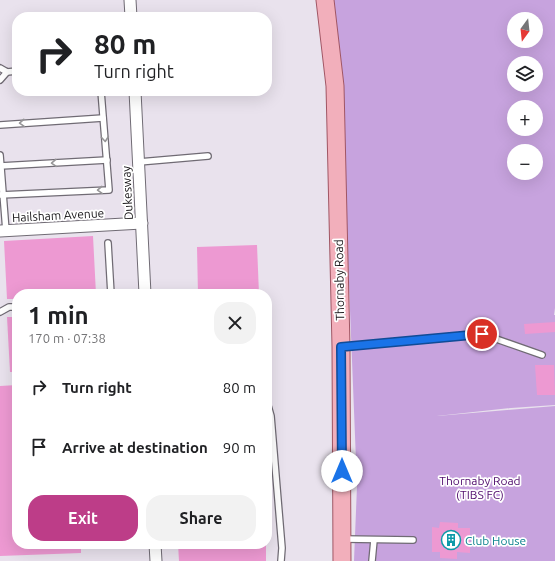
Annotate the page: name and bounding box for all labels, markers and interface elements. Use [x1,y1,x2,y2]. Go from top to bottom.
north arrow [507,12,543,48]
map controls [507,12,543,180]
icon: right [28,28,80,80]
text: 80 m [94,28,156,59]
button: layers [507,56,543,92]
text: Turn right [94,61,174,81]
button: + [507,100,543,136]
one-way arrow [19,119,25,128]
one-way arrow [101,136,110,142]
button: − [507,144,543,180]
one-way arrow [51,159,57,167]
street label: Dukesway [119,165,135,220]
one-way arrow [97,186,103,194]
street label: Hailsham Avenue [12,206,104,224]
street label: Thornaby Road [332,239,346,321]
text: 1 min [28,302,89,329]
button: close [214,302,256,344]
pin [465,317,499,351]
icon: arrive [471,323,493,345]
text: 170 m · 07:38 [28,331,106,345]
icon: right [28,376,50,398]
text: Turn right [62,379,132,396]
text: 80 m [223,379,256,396]
icon: arrive [28,436,50,458]
text: Arrive at destination [62,439,208,456]
text: 90 m [223,439,256,456]
position arrow [321,450,363,492]
park label: Thornaby Road (TIBS FC) [439,474,521,502]
button: Exit [28,495,138,541]
button: Share [146,495,256,541]
building icon: Club House [440,529,462,551]
place label: Club House [465,534,526,547]

